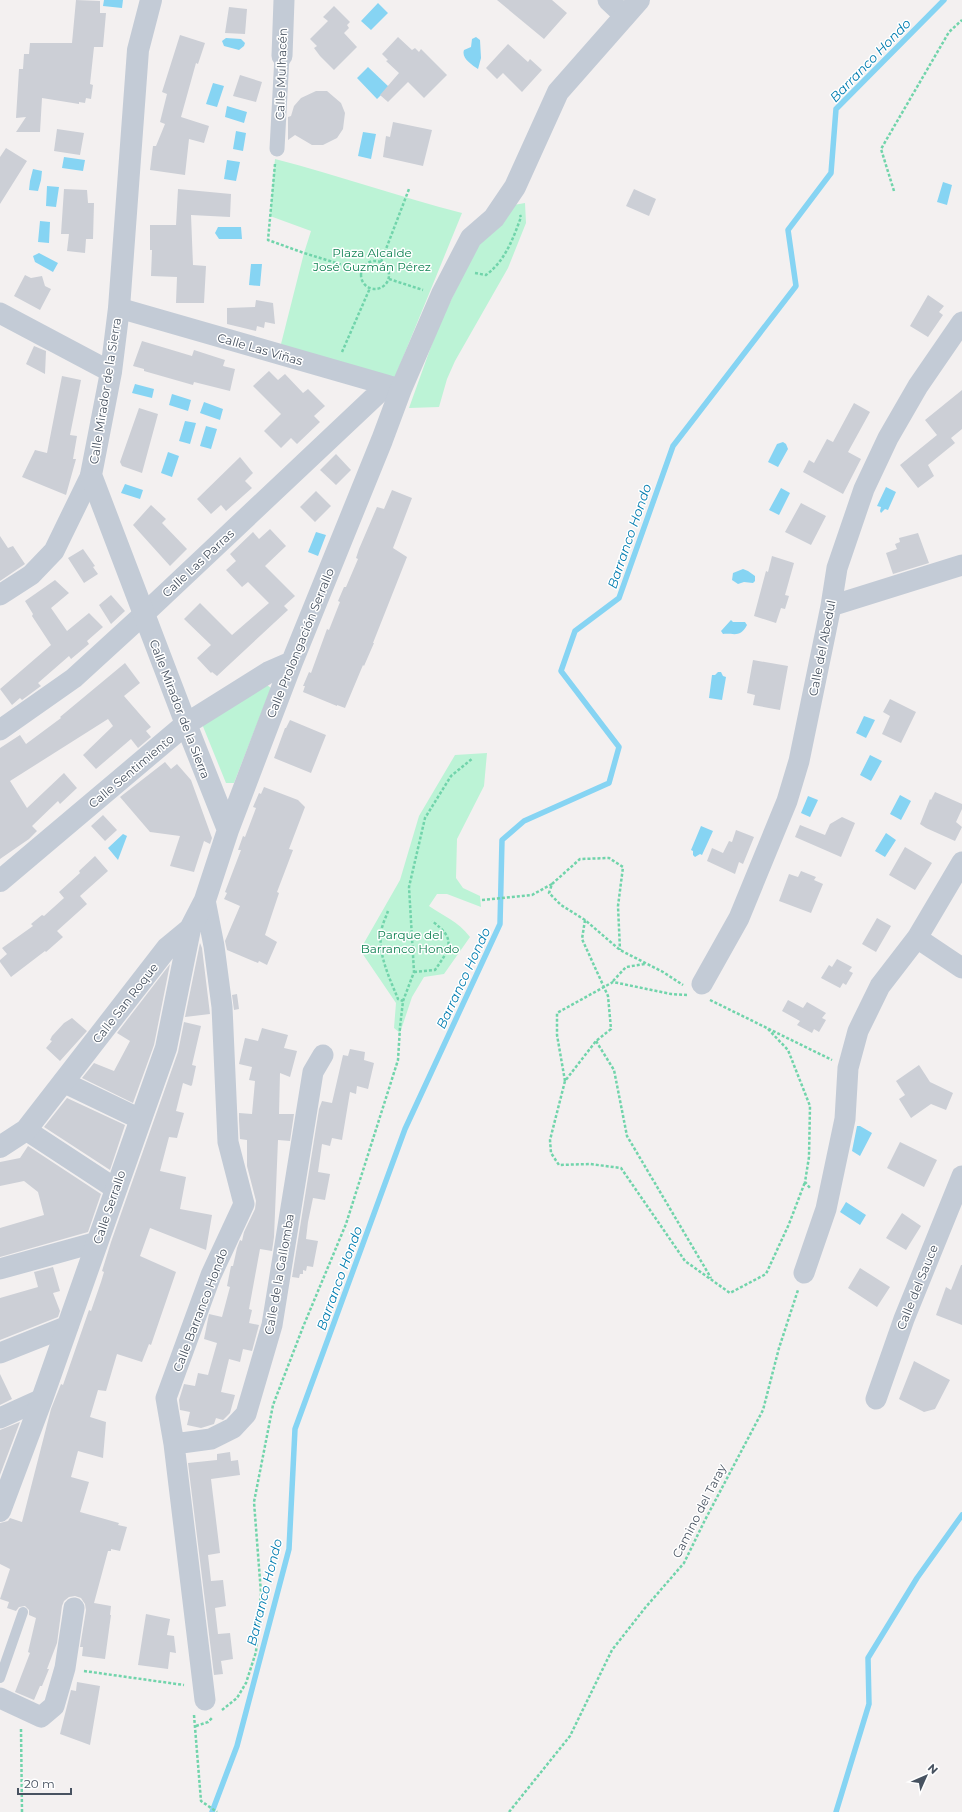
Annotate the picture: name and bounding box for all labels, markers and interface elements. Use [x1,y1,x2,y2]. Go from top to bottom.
water label: Barranco Hondo [826,15,914,105]
street label: Calle Mulhacén [272,28,290,120]
park label: Plaza Alcalde José Guzmán Pérez [312,245,431,274]
street label: Calle Mirador de la Sierra [86,317,124,465]
street label: Calle Las Viñas [216,330,304,368]
water label: Barranco Hondo [604,482,654,590]
street label: Calle Las Parras [159,526,237,600]
street label: Calle Prolongación Serrallo [263,566,337,720]
street label: Calle del Abedul [805,599,839,697]
street label: Calle Mirador de la Sierra [146,637,214,781]
street label: Calle Sentimiento [85,731,177,811]
water label: Barranco Hondo [433,925,493,1031]
park label: Parque del Barranco Hondo [361,927,459,956]
street label: Calle San Roque [89,960,161,1046]
street label: Calle Serrallo [89,1168,129,1246]
street label: Calle de la Gallomba [261,1212,297,1336]
water label: Barranco Hondo [313,1224,365,1332]
street label: Calle del Sauce [893,1242,941,1332]
street label: Calle Barranco Hondo [170,1246,230,1374]
street label: Camino del Taray [669,1461,729,1560]
water label: Barranco Hondo [243,1537,285,1647]
north arrow [906,1756,946,1796]
text: N [925,1761,941,1777]
scale bar [18,1770,71,1796]
text: 20 m [24,1776,55,1791]

